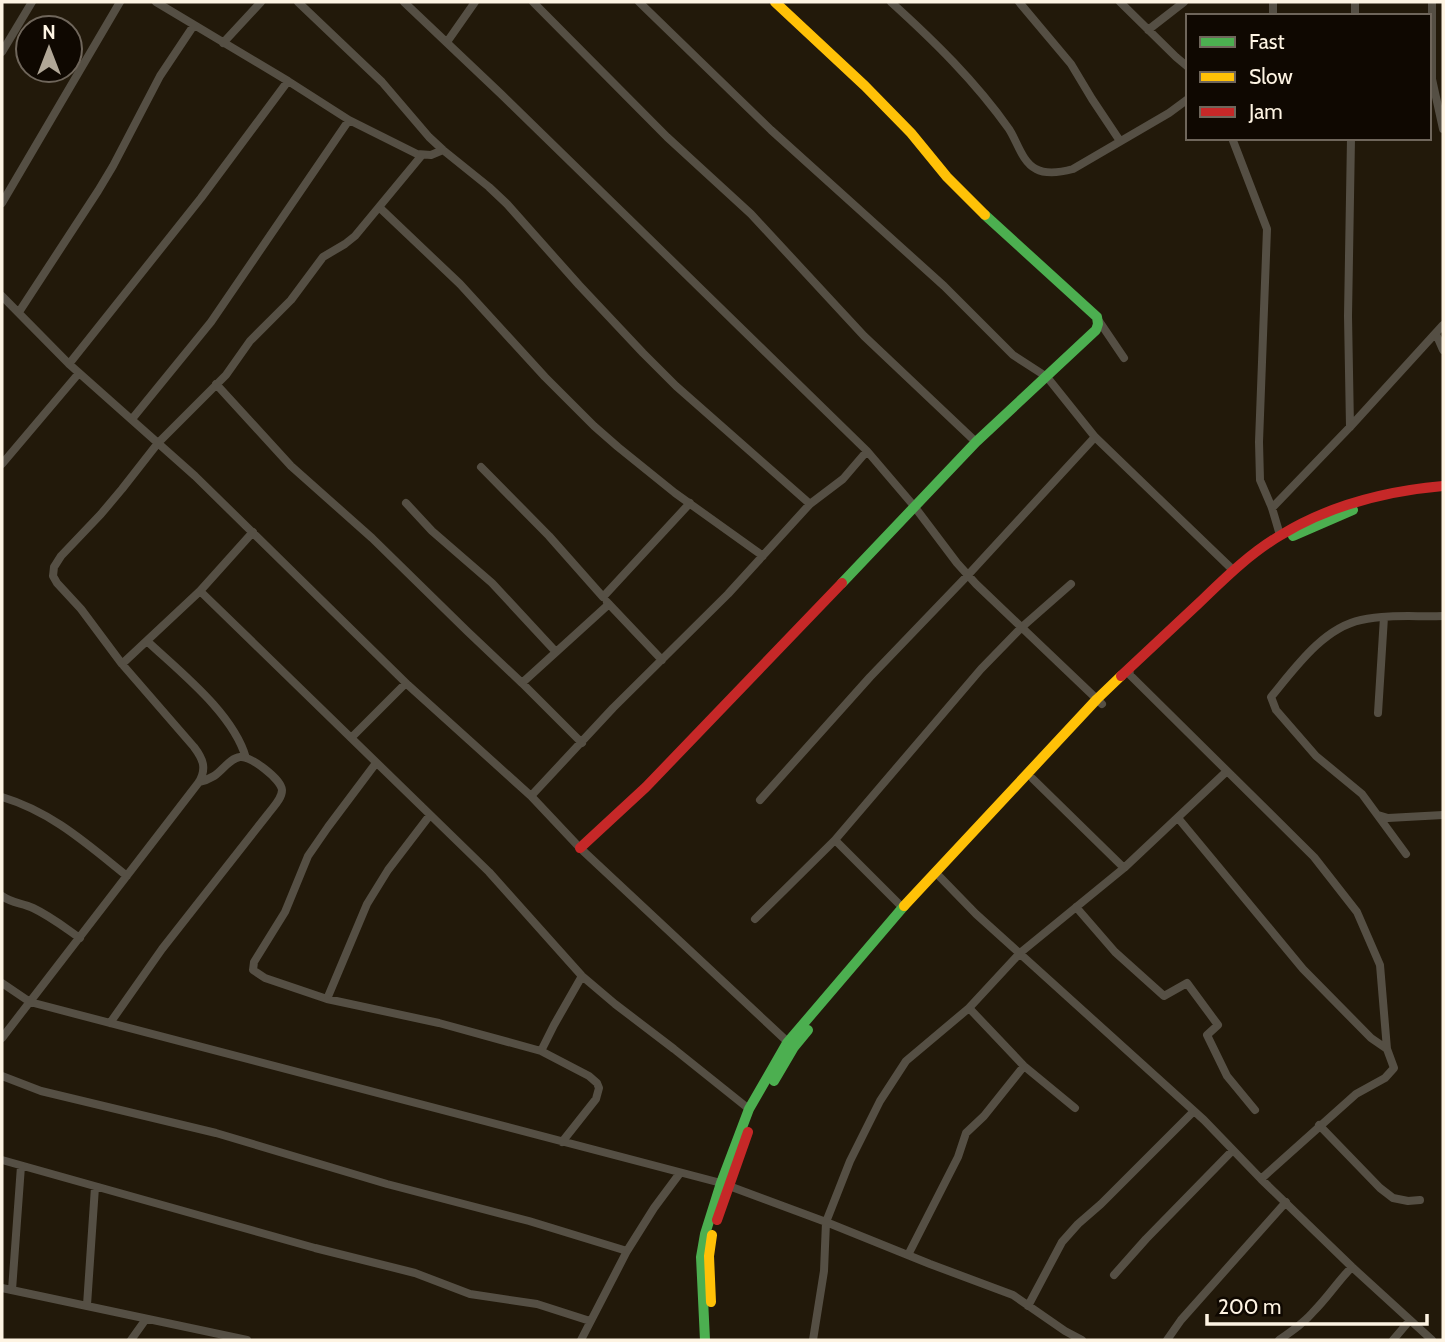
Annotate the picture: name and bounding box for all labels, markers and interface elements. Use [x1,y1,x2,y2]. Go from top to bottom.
north arrow [14,14,84,84]
legend [1186,14,1431,140]
text: N [42,21,56,44]
text: Fast [1249,29,1285,54]
text: Slow [1249,64,1293,89]
text: Jam [1248,99,1283,124]
scale bar [1207,1282,1428,1326]
text: 200 m [1218,1294,1281,1319]

